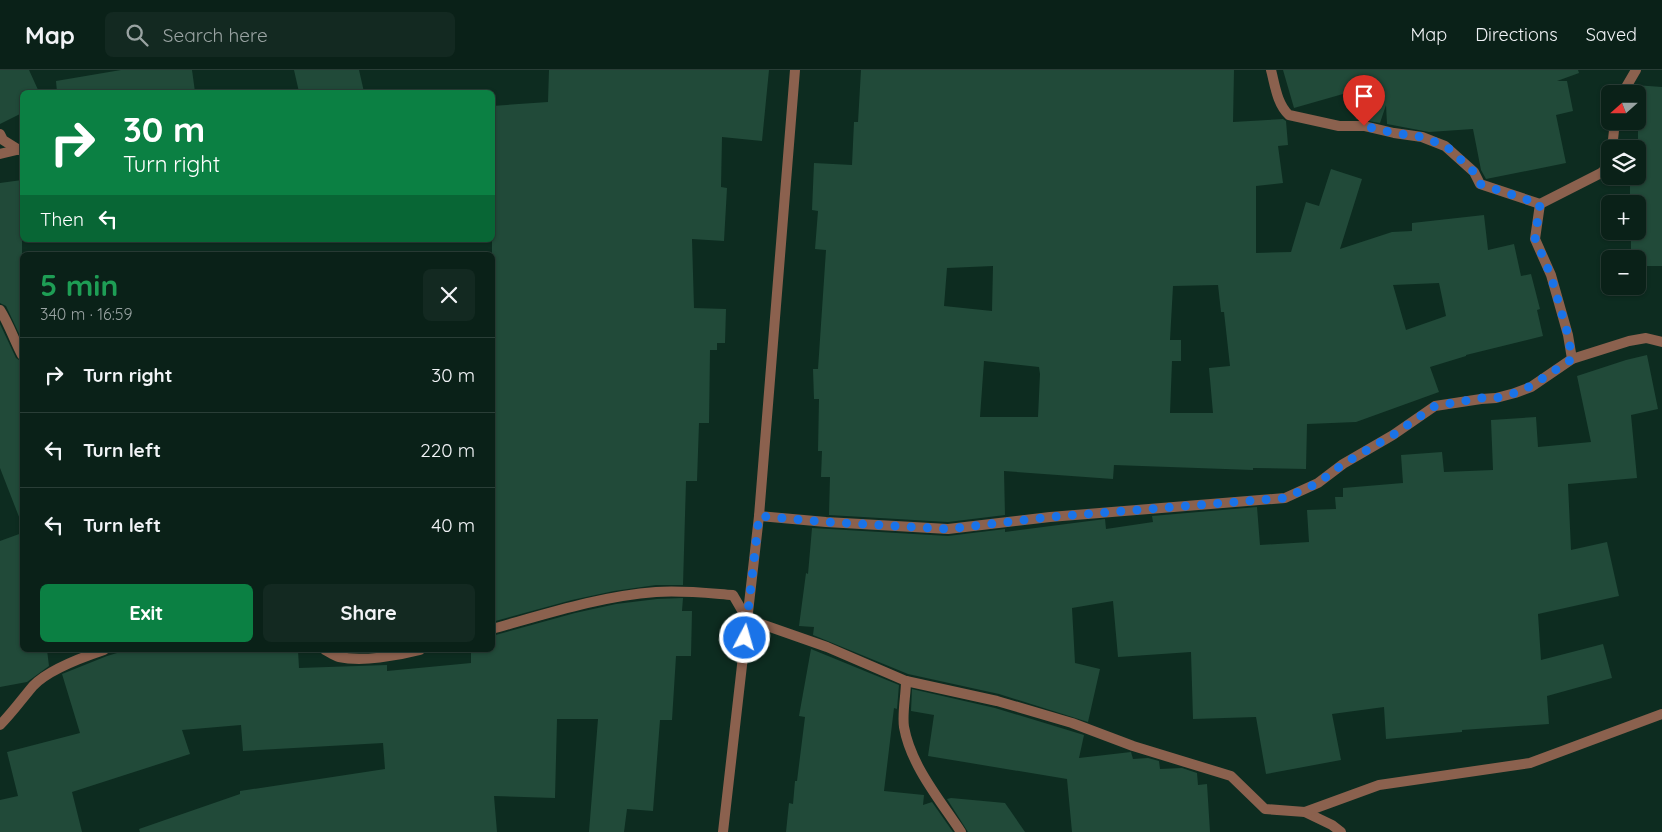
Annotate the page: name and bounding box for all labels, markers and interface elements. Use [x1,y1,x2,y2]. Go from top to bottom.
search box [105,12,455,57]
text: Map [25,20,75,50]
icon: search [123,21,151,49]
text: Search here [163,23,268,47]
text: Map [1410,23,1447,46]
text: Directions [1475,23,1558,46]
text: Saved [1586,23,1637,46]
pin [1343,75,1385,126]
icon: arrive [1350,82,1378,110]
north arrow [1601,85,1646,130]
map controls [1601,85,1646,295]
text: 30 m [123,107,205,151]
icon: right [40,110,105,175]
button: layers [1601,140,1646,185]
text: Turn right [123,150,220,178]
button: + [1601,195,1646,240]
icon: left [94,205,122,233]
text: Then [40,207,84,231]
button: − [1601,250,1646,295]
text: 5 min [40,266,118,304]
button: close [423,269,475,321]
text: 340 m · 16:59 [40,304,132,324]
icon: right [40,361,68,389]
text: Turn right [83,363,172,387]
text: 30 m [431,363,475,387]
icon: left [40,436,68,464]
text: Turn left [83,438,161,462]
text: 220 m [420,438,475,462]
icon: left [40,511,68,539]
text: Turn left [83,513,161,537]
text: 40 m [431,513,475,537]
button: Exit [40,584,253,642]
button: Share [263,584,475,642]
position arrow [718,611,770,663]

